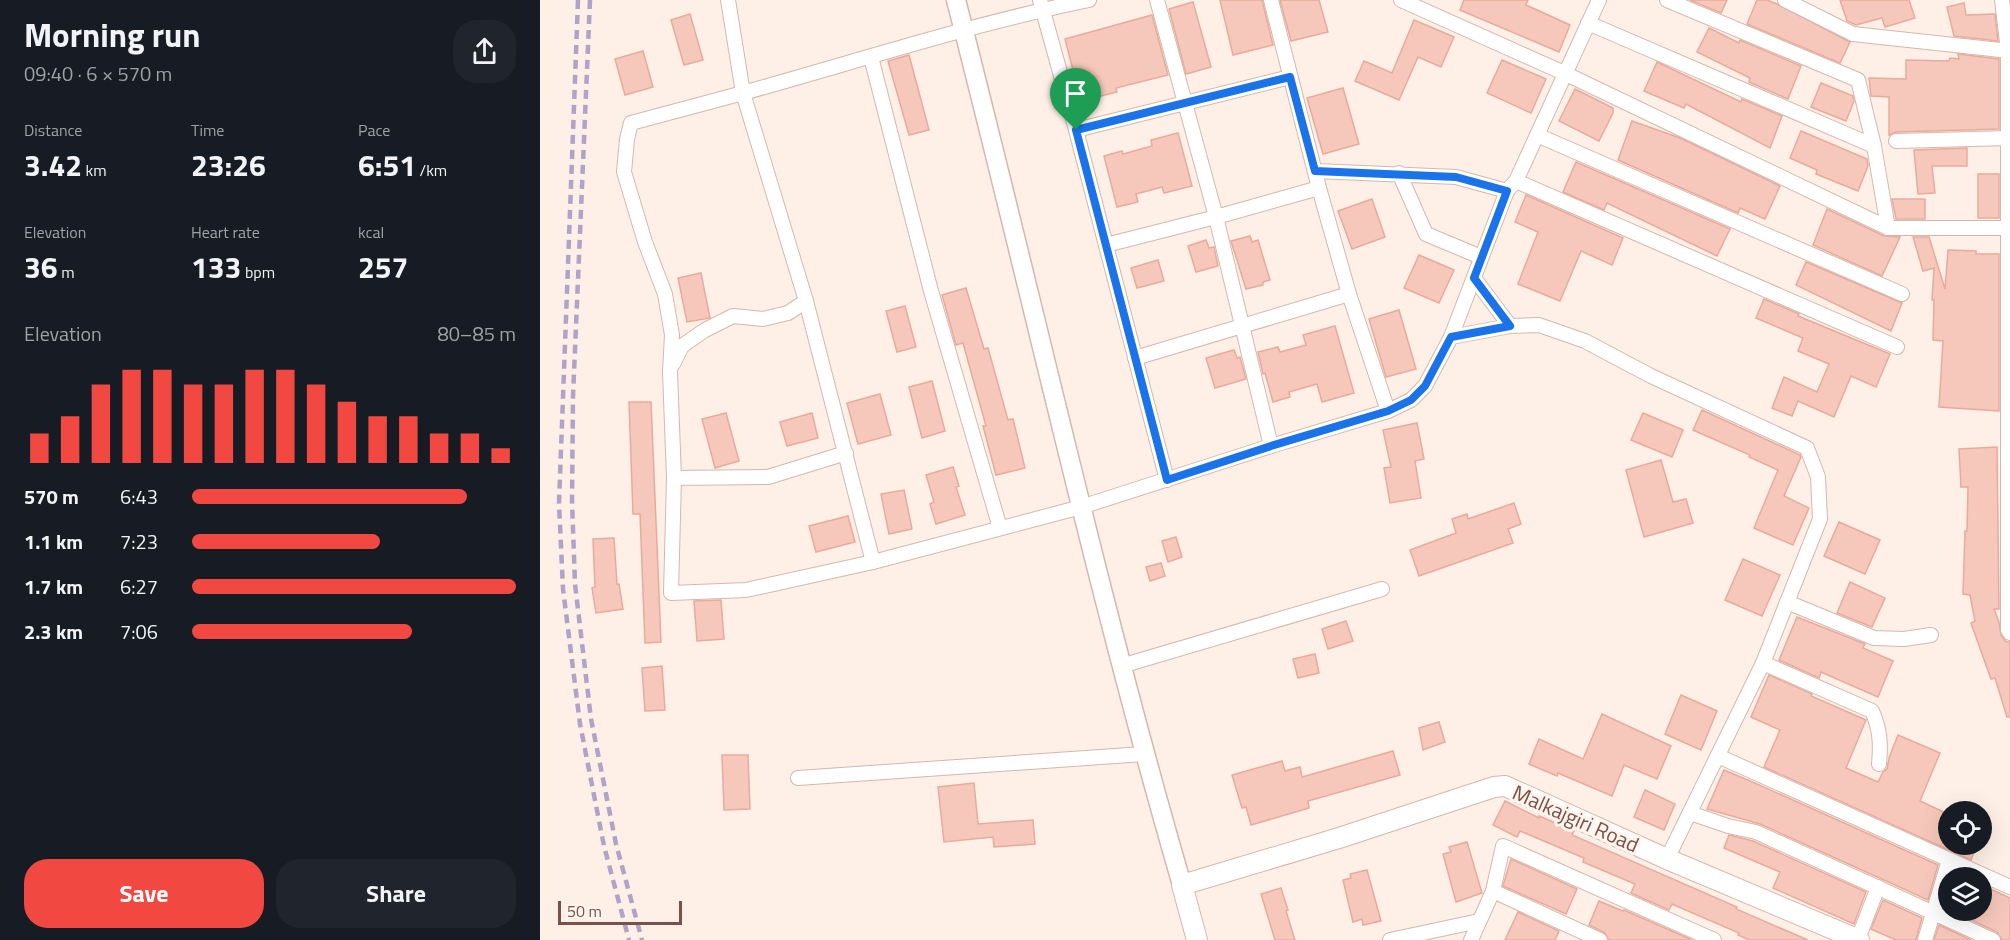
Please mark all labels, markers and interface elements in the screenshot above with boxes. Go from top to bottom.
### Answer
text: Morning run [24,10,201,60]
button: share [453,20,516,83]
text: 09:40 · 6 × 570 m [24,58,172,89]
pin [1050,68,1101,130]
icon: arrive [1059,77,1092,110]
text: Distance [24,118,82,142]
text: Time [191,118,224,142]
text: Pace [358,118,390,142]
text: 3.42 [24,142,82,188]
text: 23:26 [191,142,266,188]
text: 6:51 [358,142,416,188]
text: km [82,158,107,182]
text: /km [416,158,447,182]
text: Elevation [24,220,86,244]
text: Heart rate [191,220,260,244]
text: kcal [358,220,384,244]
text: 36 [24,244,58,290]
text: 133 [191,244,241,290]
text: 257 [358,244,408,290]
text: m [58,260,75,284]
text: bpm [241,260,275,284]
text: Elevation [24,318,102,349]
text: 80–85 m [437,318,516,349]
text: 570 m [24,481,79,512]
text: 6:43 [120,481,158,512]
text: 1.1 km [24,526,83,557]
text: 7:23 [120,526,158,557]
text: 1.7 km [24,571,83,602]
text: 6:27 [120,571,158,602]
text: 2.3 km [24,616,83,647]
text: 7:06 [120,616,158,647]
street label: Malkajgiri Road [1508,776,1644,860]
map controls [1938,801,1992,921]
button: locate [1938,801,1992,855]
button: Save [24,859,264,928]
button: Share [276,859,516,928]
button: layers [1938,867,1992,921]
scale bar [558,898,682,926]
text: 50 m [567,899,602,923]

